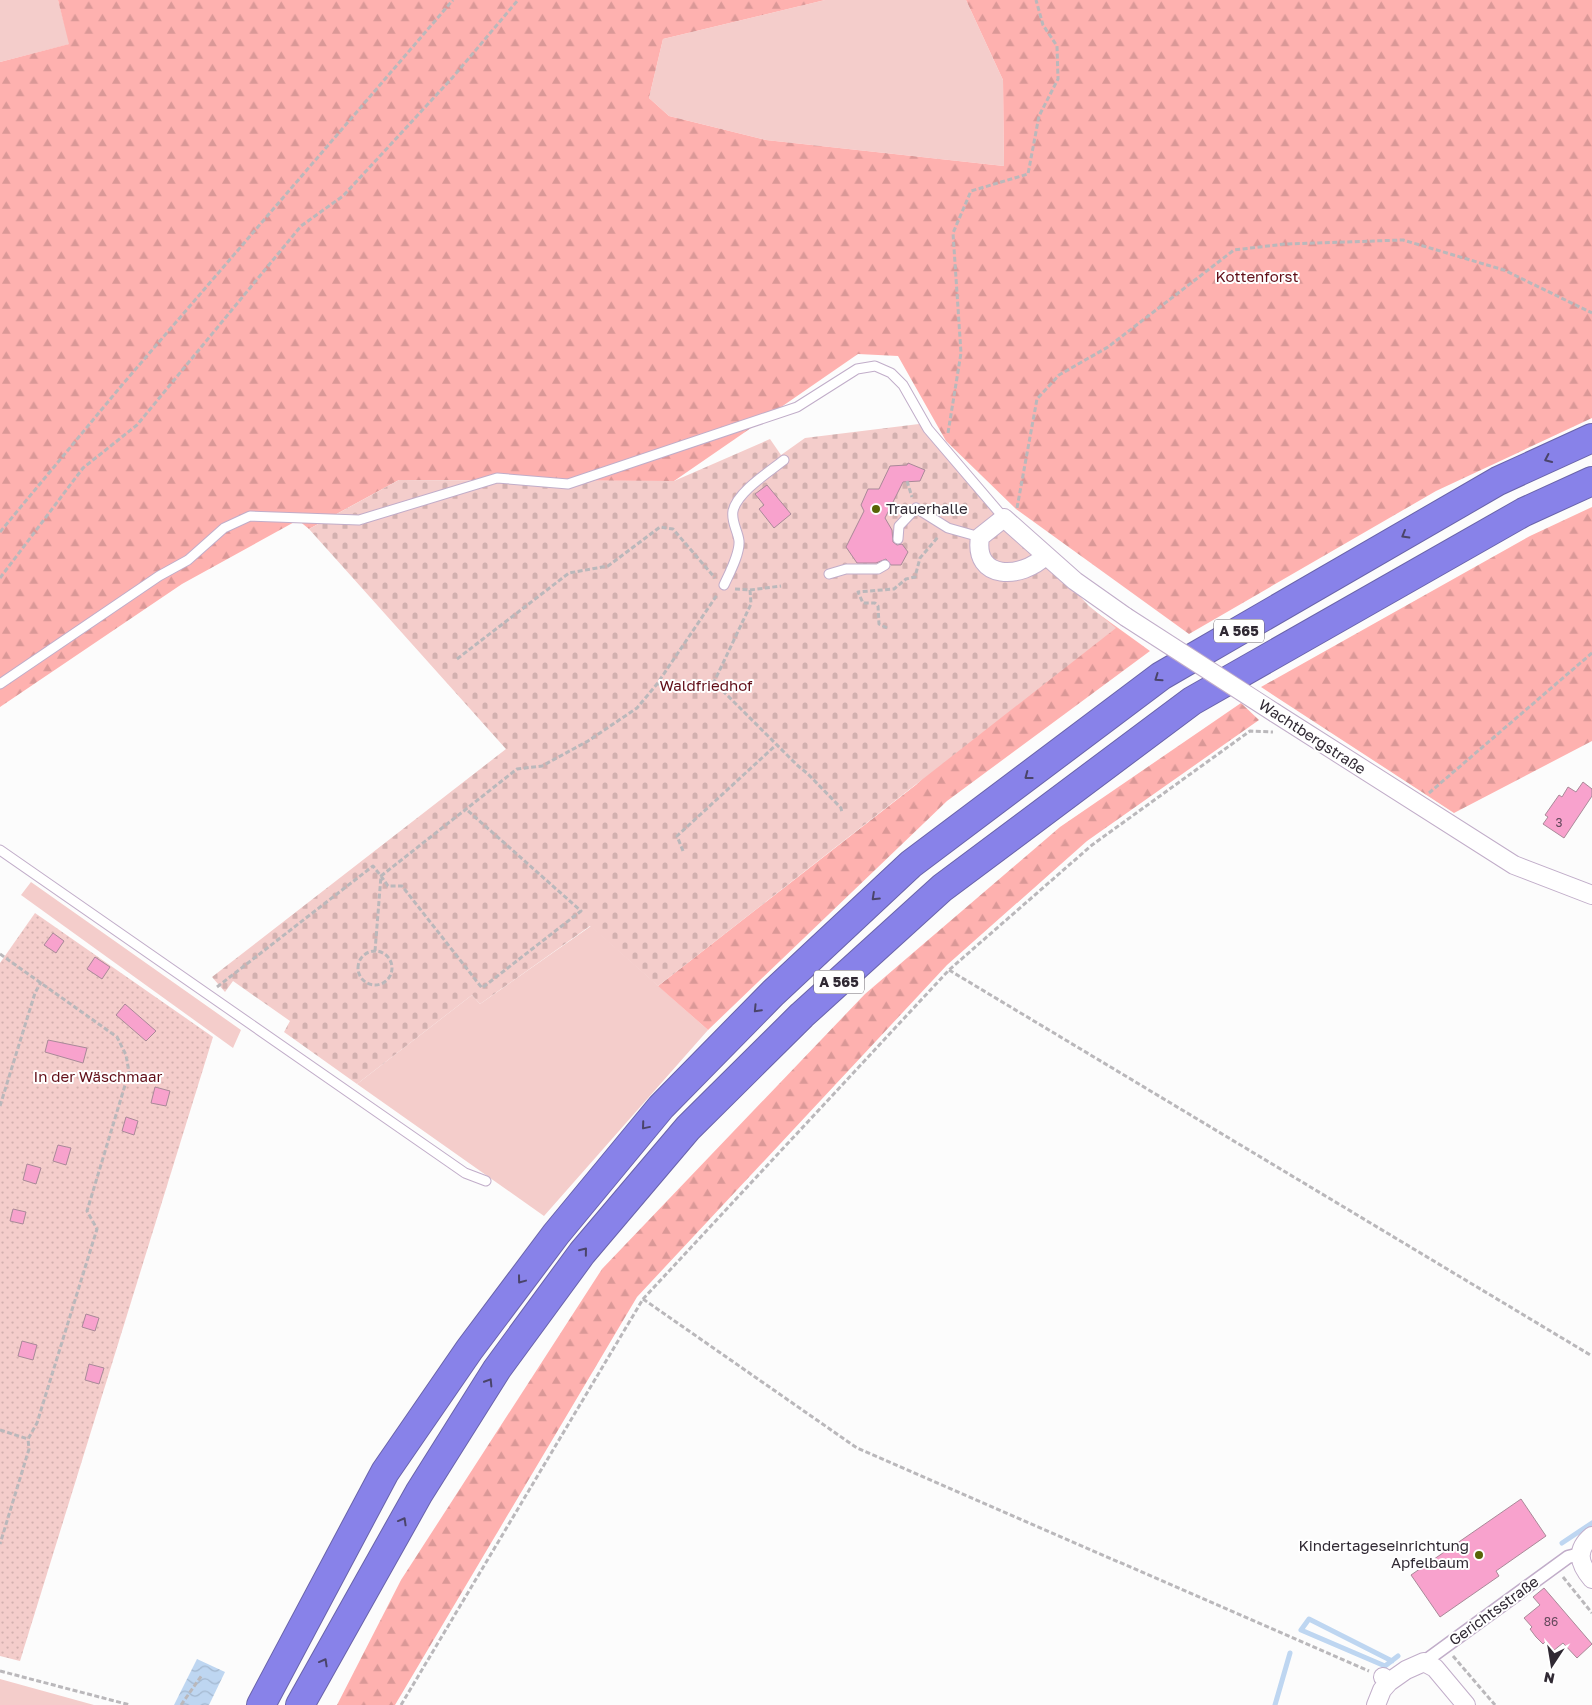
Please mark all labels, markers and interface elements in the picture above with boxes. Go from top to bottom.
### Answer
park label: Kottenforst [1216,267,1298,285]
one-way arrow [1544,452,1553,463]
place label: Trauerhalle [886,499,968,517]
marker: Trauerhalle [870,503,882,515]
one-way arrow [1401,529,1410,539]
road number: A 565 [1214,620,1264,642]
one-way arrow [1154,672,1164,681]
park label: Waldfriedhof [660,676,753,694]
street label: Wachtbergstraße [1256,695,1370,778]
one-way arrow [1024,770,1034,779]
house number: 3 [1555,815,1563,830]
one-way arrow [872,891,881,900]
road number: A 565 [814,970,864,994]
one-way arrow [754,1003,763,1012]
park label: In der Wäschmaar [34,1067,163,1085]
one-way arrow [642,1121,651,1130]
one-way arrow [579,1248,587,1257]
one-way arrow [518,1274,527,1284]
one-way arrow [482,1379,492,1388]
one-way arrow [397,1517,407,1526]
place label: Kindertageseinrichtung Apfelbaum [1298,1536,1469,1571]
marker: Kindertageseinrichtung Apfelbaum [1473,1549,1485,1561]
street label: Gerichtsstraße [1445,1572,1542,1649]
house number: 86 [1544,1614,1558,1629]
north arrow [1527,1640,1577,1690]
one-way arrow [317,1659,327,1668]
text: N [1542,1669,1556,1688]

